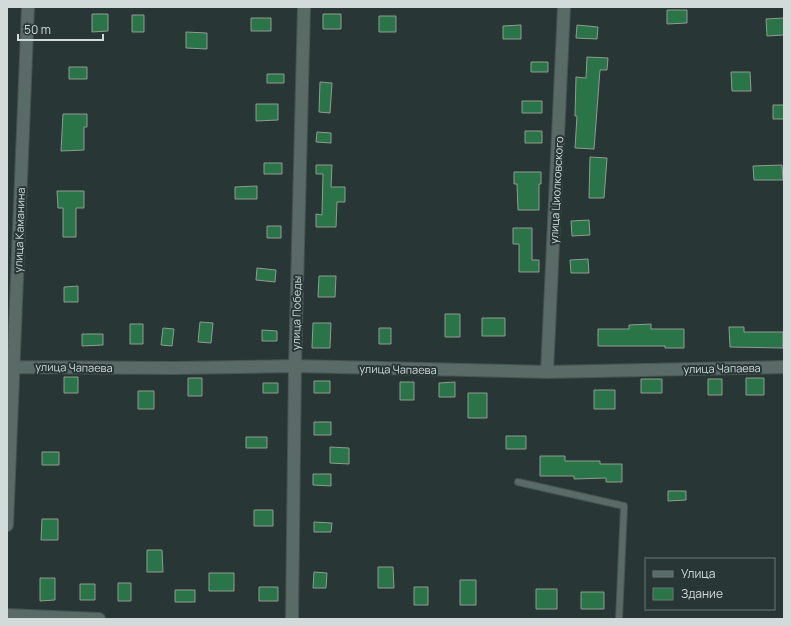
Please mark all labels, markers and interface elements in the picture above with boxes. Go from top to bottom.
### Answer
scale bar [18,16,103,42]
text: 50 m [24,21,51,38]
street label: улица Циолковского [546,135,566,244]
street label: улица Каманина [10,187,28,273]
street label: улица Победы [288,276,304,350]
street label: улица Чапаева [35,359,113,375]
street label: улица Чапаева [683,360,761,376]
street label: улица Чапаева [359,361,437,377]
legend [645,558,775,610]
text: Улица [681,565,715,582]
text: Здание [681,585,723,602]

